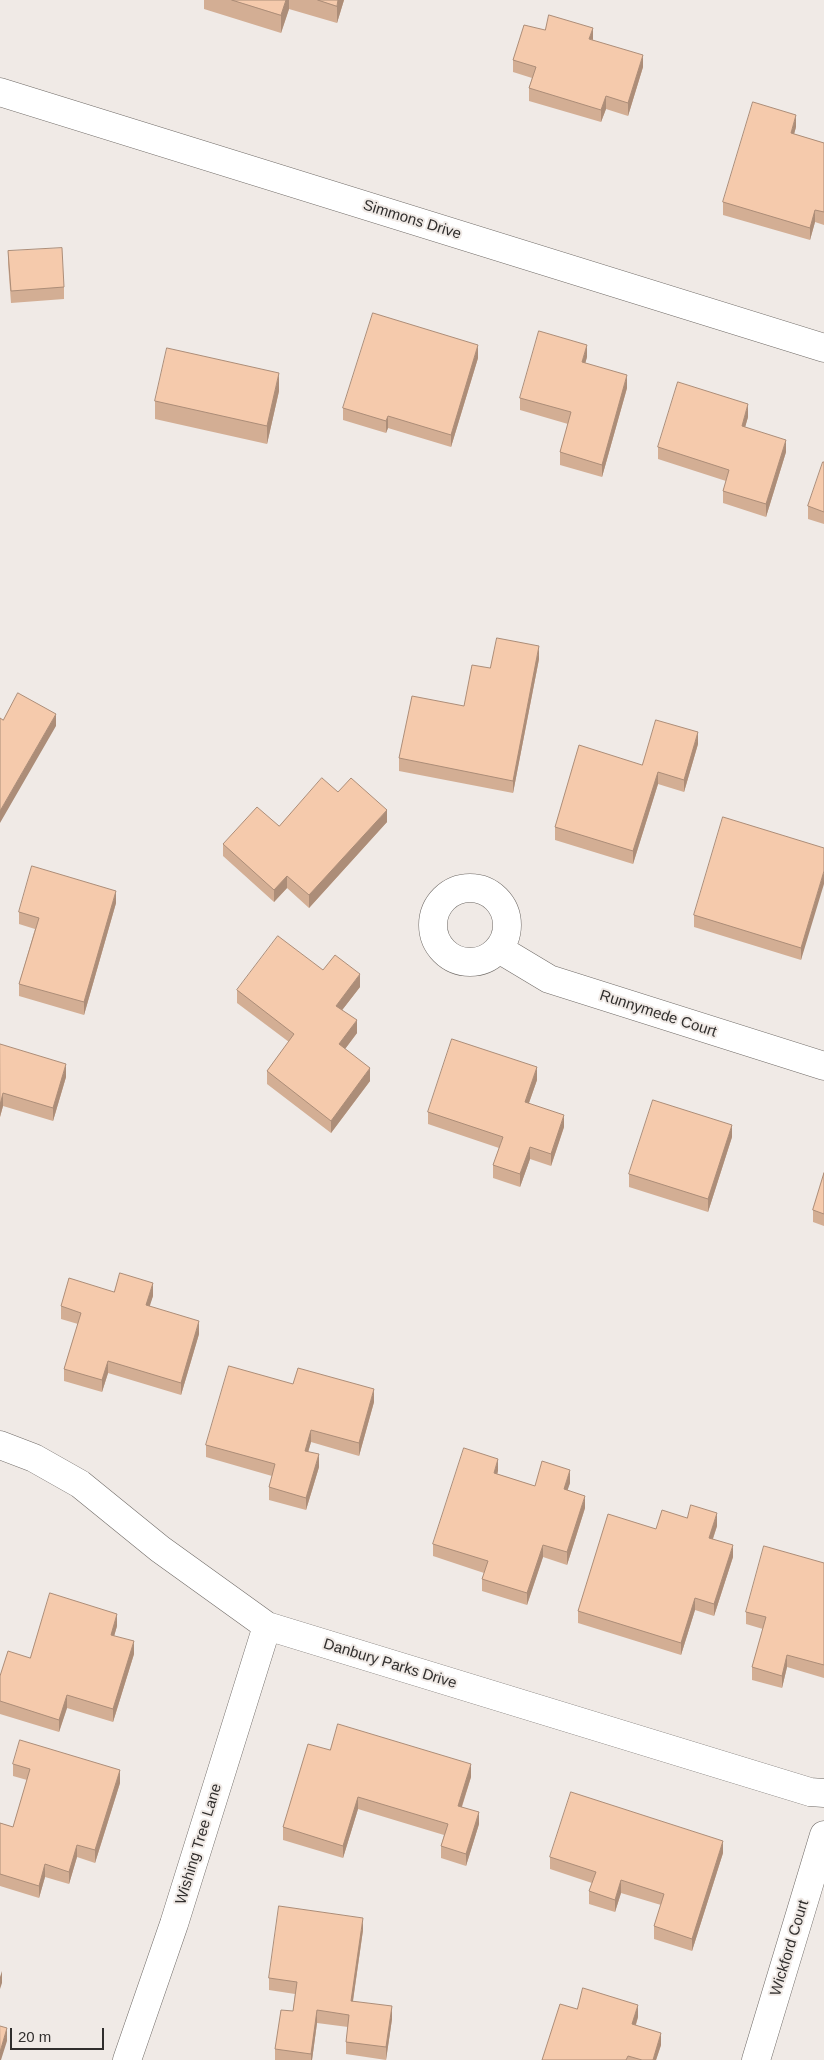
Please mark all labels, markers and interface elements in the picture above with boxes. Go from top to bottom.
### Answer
street label: Simmons Drive [361,197,463,243]
street label: Runnymede Court [597,987,719,1041]
street label: Danbury Parks Drive [321,1635,459,1693]
street label: Wishing Tree Lane [172,1781,226,1907]
street label: Wickford Court [767,1898,813,1998]
scale bar [12,2018,106,2050]
text: 20 m [18,2028,51,2045]

